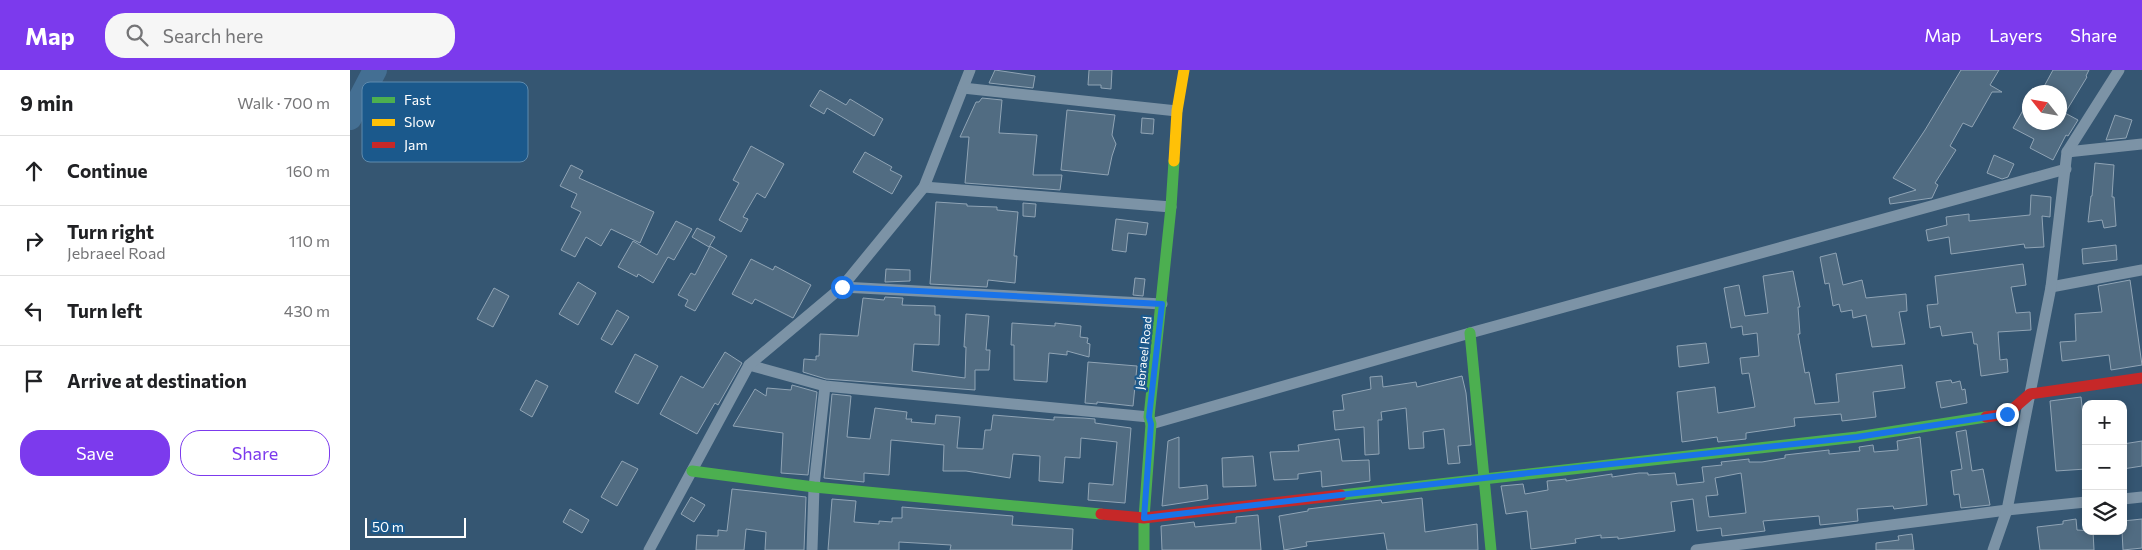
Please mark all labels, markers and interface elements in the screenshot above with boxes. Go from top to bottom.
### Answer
search box [105,13,455,58]
text: Map [25,21,75,50]
icon: search [123,21,151,49]
text: Search here [163,24,263,47]
text: Map [1924,24,1961,46]
text: Layers [1989,24,2042,46]
text: Share [2070,24,2117,46]
legend [362,82,528,162]
north arrow [2022,85,2067,130]
text: 9 min [20,90,73,115]
text: Fast [404,91,431,108]
text: Walk · 700 m [237,93,330,112]
text: Slow [404,113,435,130]
text: Jam [404,136,428,153]
icon: ahead [20,157,48,185]
text: Continue [67,159,147,182]
text: 160 m [286,161,330,180]
text: Turn right [67,220,154,243]
icon: right [20,227,48,255]
text: 110 m [289,231,330,250]
text: Jebraeel Road [67,243,166,262]
route start [831,276,854,299]
icon: left [20,297,48,325]
text: Turn left [67,299,142,322]
text: 430 m [284,301,330,320]
street label: Jebraeel Road [1132,315,1155,391]
icon: arrive [20,367,48,395]
text: Arrive at destination [67,369,247,392]
map controls [2082,400,2127,535]
button: + [2082,400,2127,445]
route end [1996,403,2019,426]
button: Save [20,430,170,476]
button: Share [180,430,330,476]
button: − [2082,445,2127,490]
button: layers [2082,490,2127,535]
scale bar [365,515,466,538]
text: 50 m [372,518,404,535]

